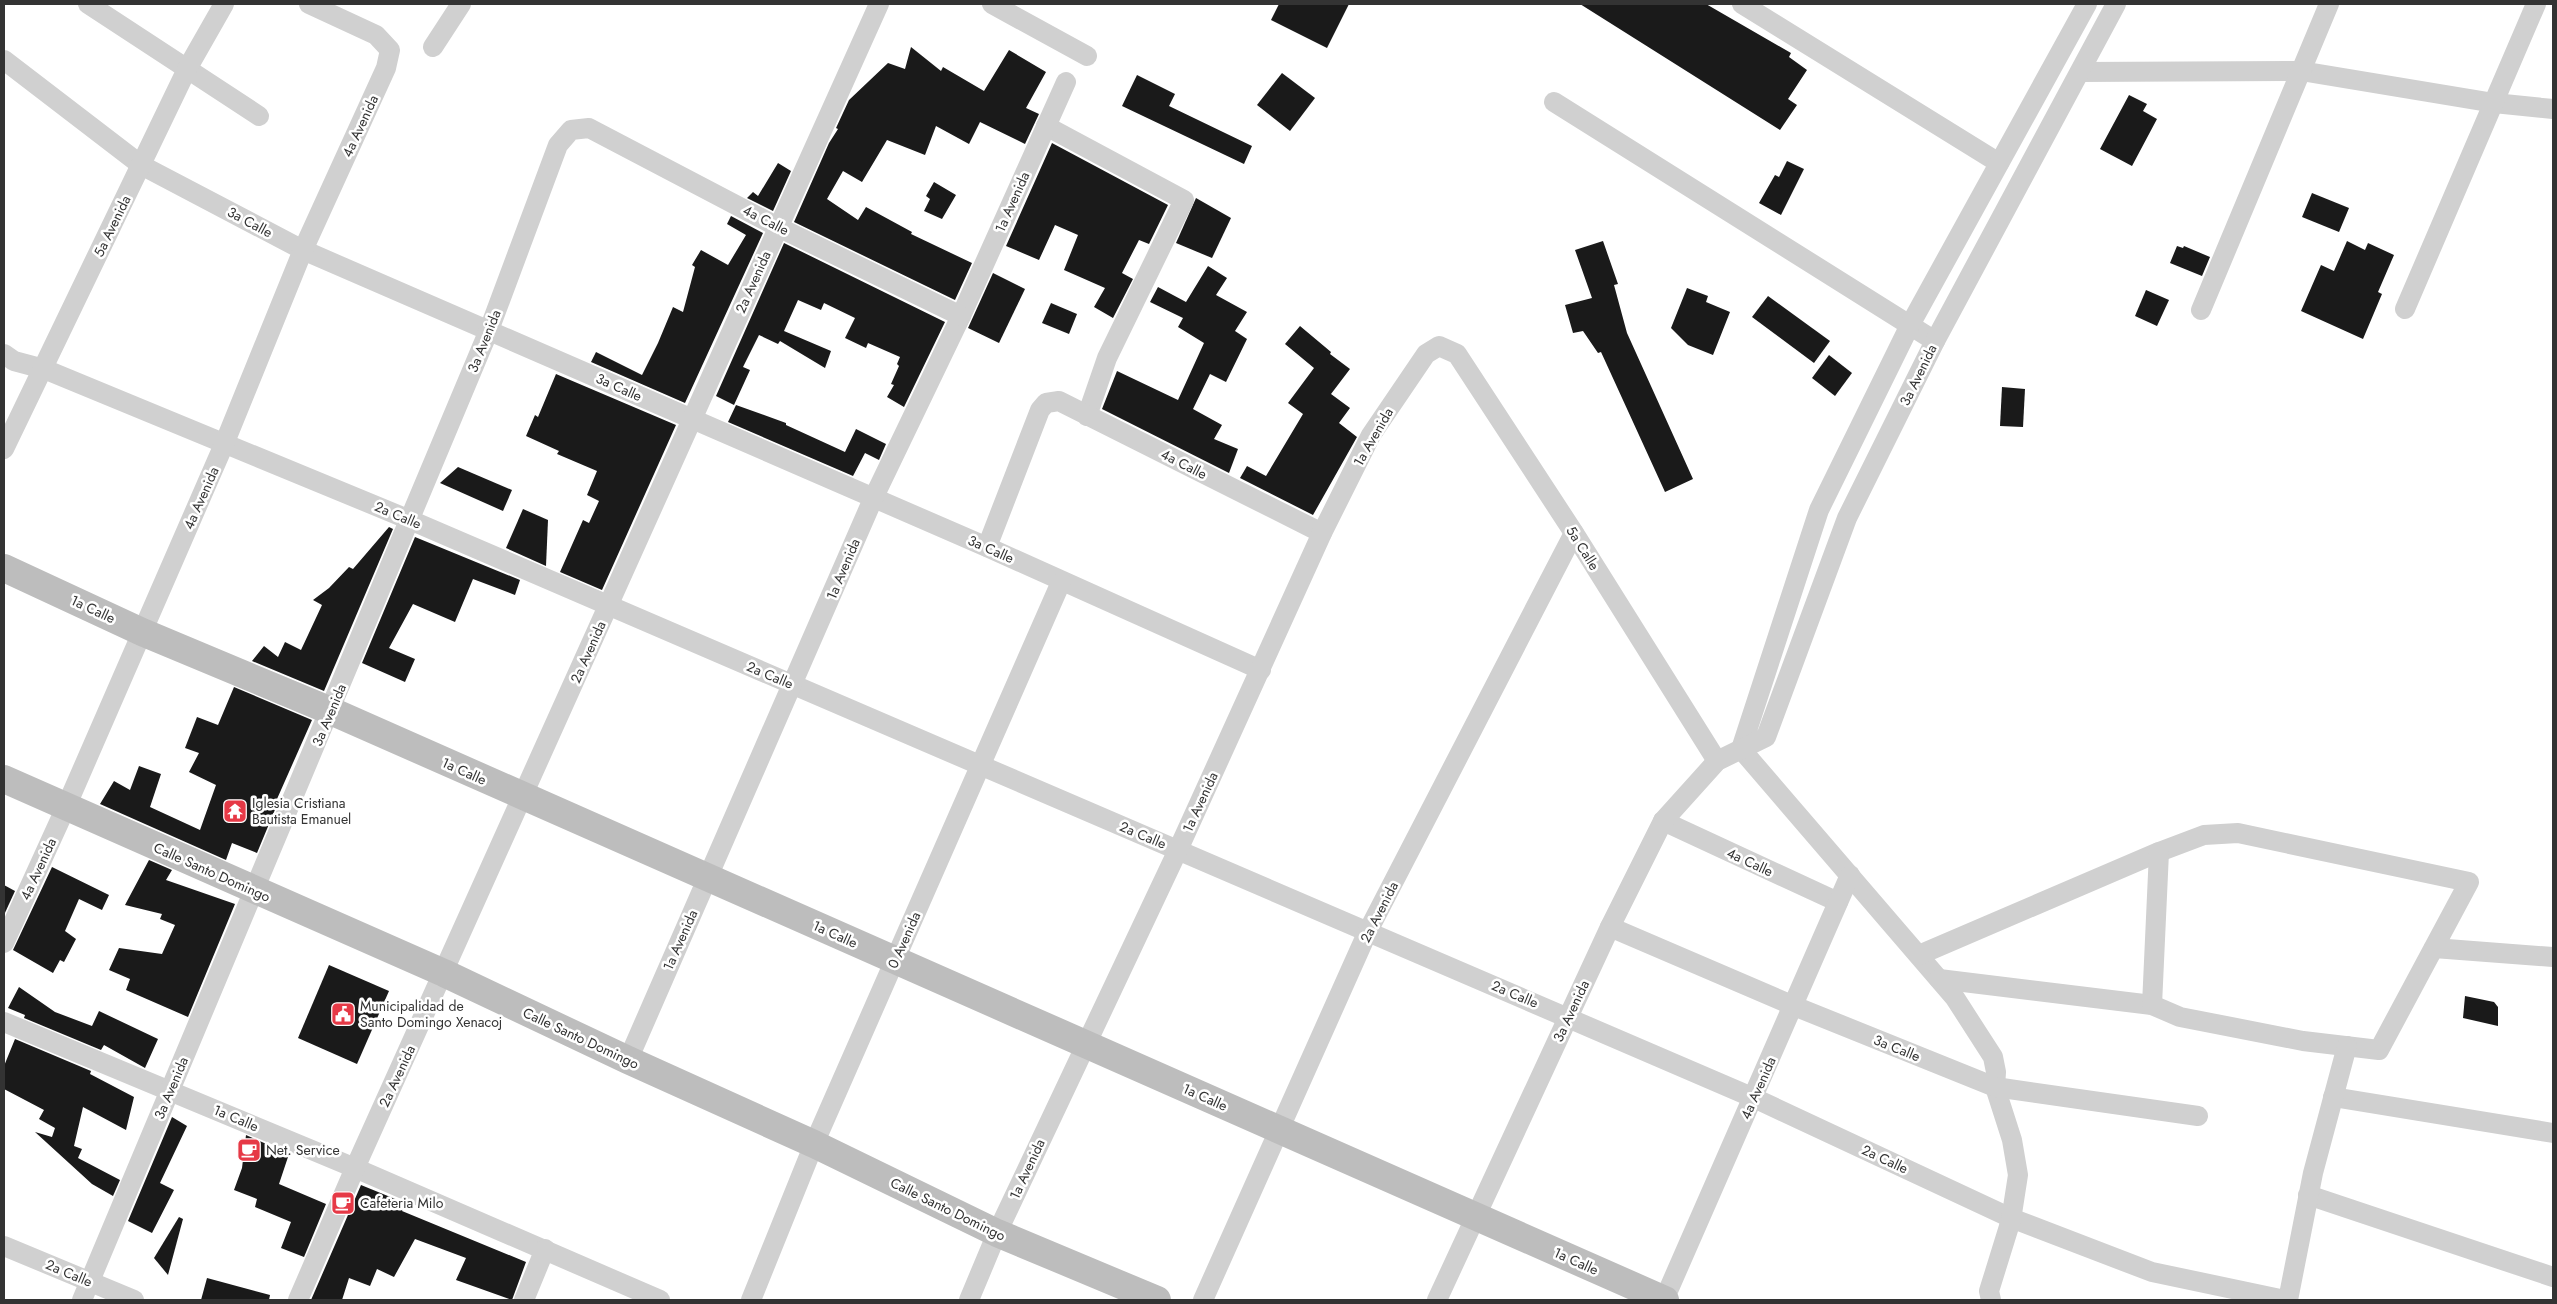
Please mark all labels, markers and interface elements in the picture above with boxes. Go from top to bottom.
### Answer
street label: 4a Avenida [337,92,383,160]
street label: 1a Avenida [990,168,1034,236]
street label: 5a Avenida [88,192,136,260]
street label: 4a Calle [740,200,792,240]
street label: 3a Calle [224,202,276,242]
street label: 2a Avenida [730,248,776,316]
street label: 3a Avenida [462,307,506,375]
street label: 3a Avenida [1895,341,1941,409]
street label: 3a Calle [593,368,645,406]
street label: 1a Avenida [1348,404,1398,470]
street label: 4a Calle [1158,444,1210,484]
street label: 4a Avenida [178,464,224,532]
street label: 2a Calle [372,496,424,534]
street label: 5a Calle [1562,522,1604,574]
street label: 3a Calle [965,530,1017,568]
street label: 1a Avenida [821,535,865,603]
street label: 1a Calle [67,590,119,628]
street label: 2a Avenida [565,618,611,686]
street label: 2a Calle [744,656,796,694]
street label: 3a Avenida [307,681,351,749]
street label: 1a Calle [438,752,490,790]
street label: 1a Avenida [1177,768,1223,836]
place label: Iglesia Cristiana Bautista Emanuel [252,793,351,829]
temple icon: Iglesia Cristiana Bautista Emanuel [222,798,248,824]
street label: 2a Calle [1117,816,1169,854]
street label: 4a Avenida [15,835,61,903]
street label: Calle Santo Domingo [150,837,274,907]
street label: 4a Calle [1724,843,1776,881]
street label: 2a Avenida [1355,878,1403,946]
street label: 1a Avenida [658,906,702,974]
street label: 0 Avenida [883,909,925,971]
street label: 1a Calle [809,915,861,953]
street label: 2a Calle [1489,975,1541,1013]
street label: 3a Avenida [1548,977,1594,1045]
place label: Municipalidad de Santo Domingo Xenacoj [360,996,502,1032]
public building icon: Municipalidad de Santo Domingo Xenacoj [330,1001,356,1027]
street label: Calle Santo Domingo [520,1002,643,1074]
street label: 3a Calle [1871,1030,1923,1066]
street label: 2a Avenida [374,1042,420,1110]
street label: 3a Avenida [149,1054,193,1122]
street label: 4a Avenida [1735,1054,1781,1122]
street label: 1a Calle [1179,1078,1231,1116]
street label: 1a Calle [210,1100,262,1136]
street label: 1a Avenida [1004,1135,1050,1203]
cafe icon: Net. Service [236,1137,262,1163]
place label: Net. Service [266,1140,340,1160]
street label: 2a Calle [1859,1140,1911,1178]
street label: Calle Santo Domingo [887,1172,1009,1246]
cafe icon: Cafeteria Milo [330,1190,356,1216]
place label: Cafeteria Milo [360,1193,444,1213]
street label: 1a Calle [1550,1242,1602,1280]
street label: 2a Calle [43,1254,95,1292]

